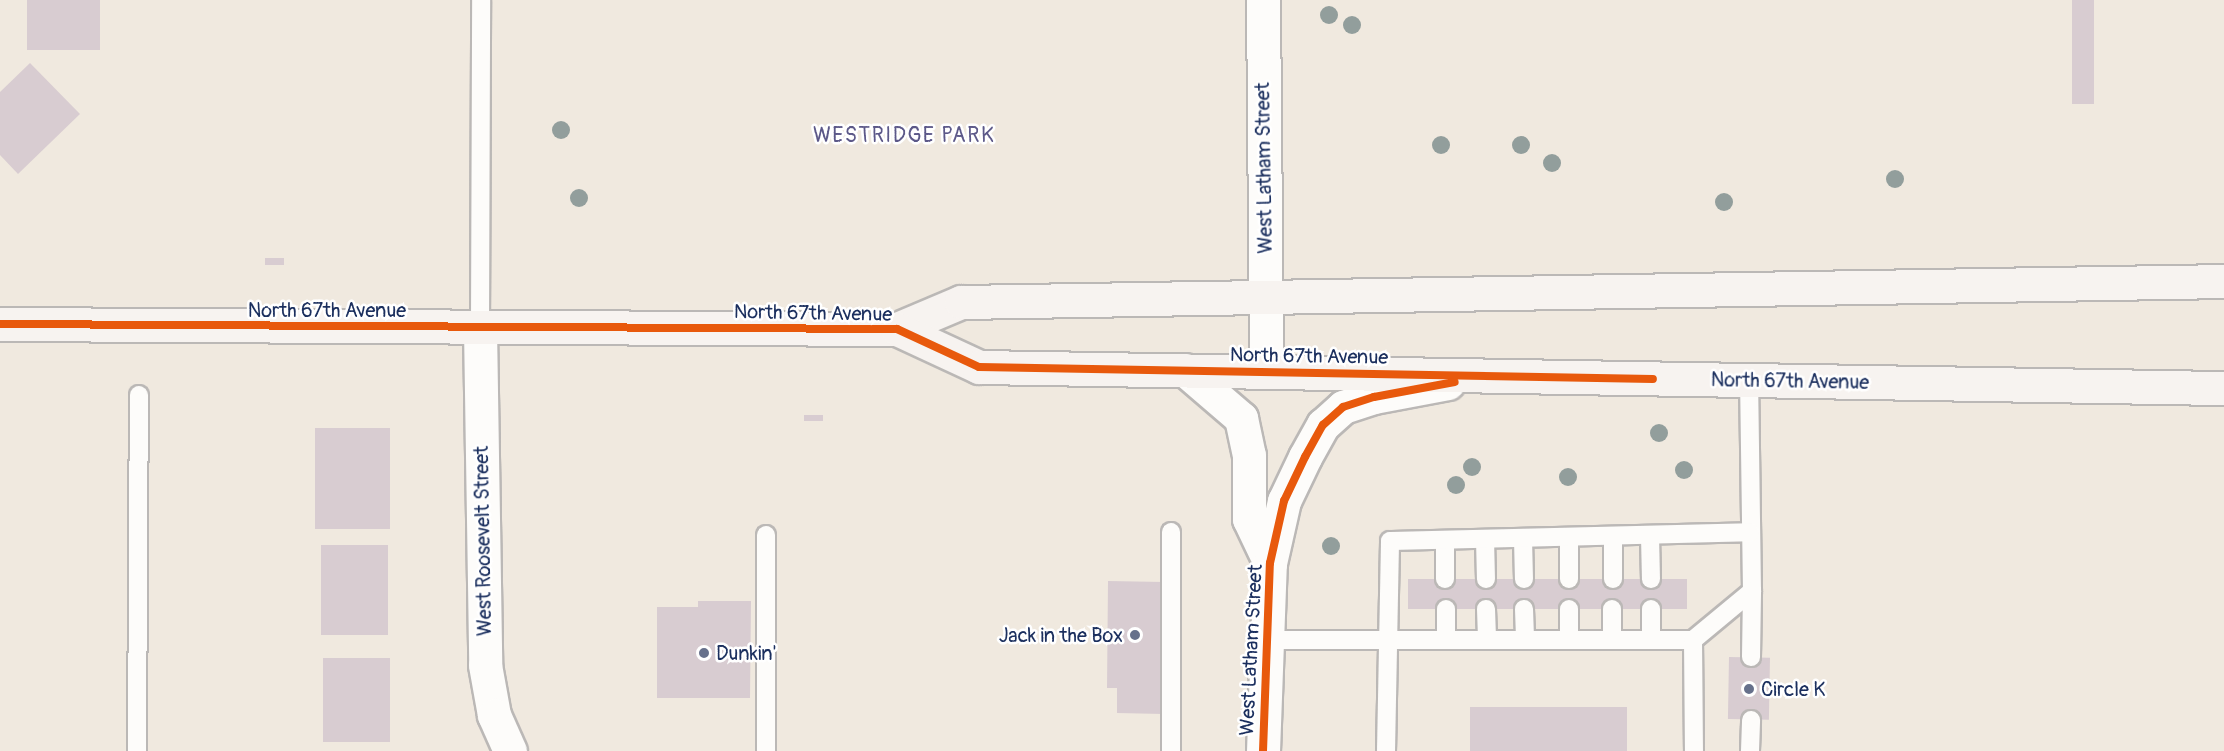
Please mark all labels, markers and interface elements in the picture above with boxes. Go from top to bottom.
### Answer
street label: West Latham Street [1251,82,1277,254]
district label: WESTRIDGE PARK [813,123,995,149]
street label: North 67th Avenue [248,298,406,322]
street label: North 67th Avenue [734,300,892,326]
street label: North 67th Avenue [1230,343,1388,369]
street label: North 67th Avenue [1711,368,1869,394]
street label: West Roosevelt Street [469,446,497,636]
street label: West Latham Street [1235,564,1267,736]
place label: Jack in the Box [999,623,1123,647]
marker: Jack in the Box [1128,628,1142,642]
place label: Dunkin' [716,641,777,665]
marker: Dunkin' [697,646,711,660]
place label: Circle K [1761,677,1825,701]
marker: Circle K [1742,682,1756,696]

